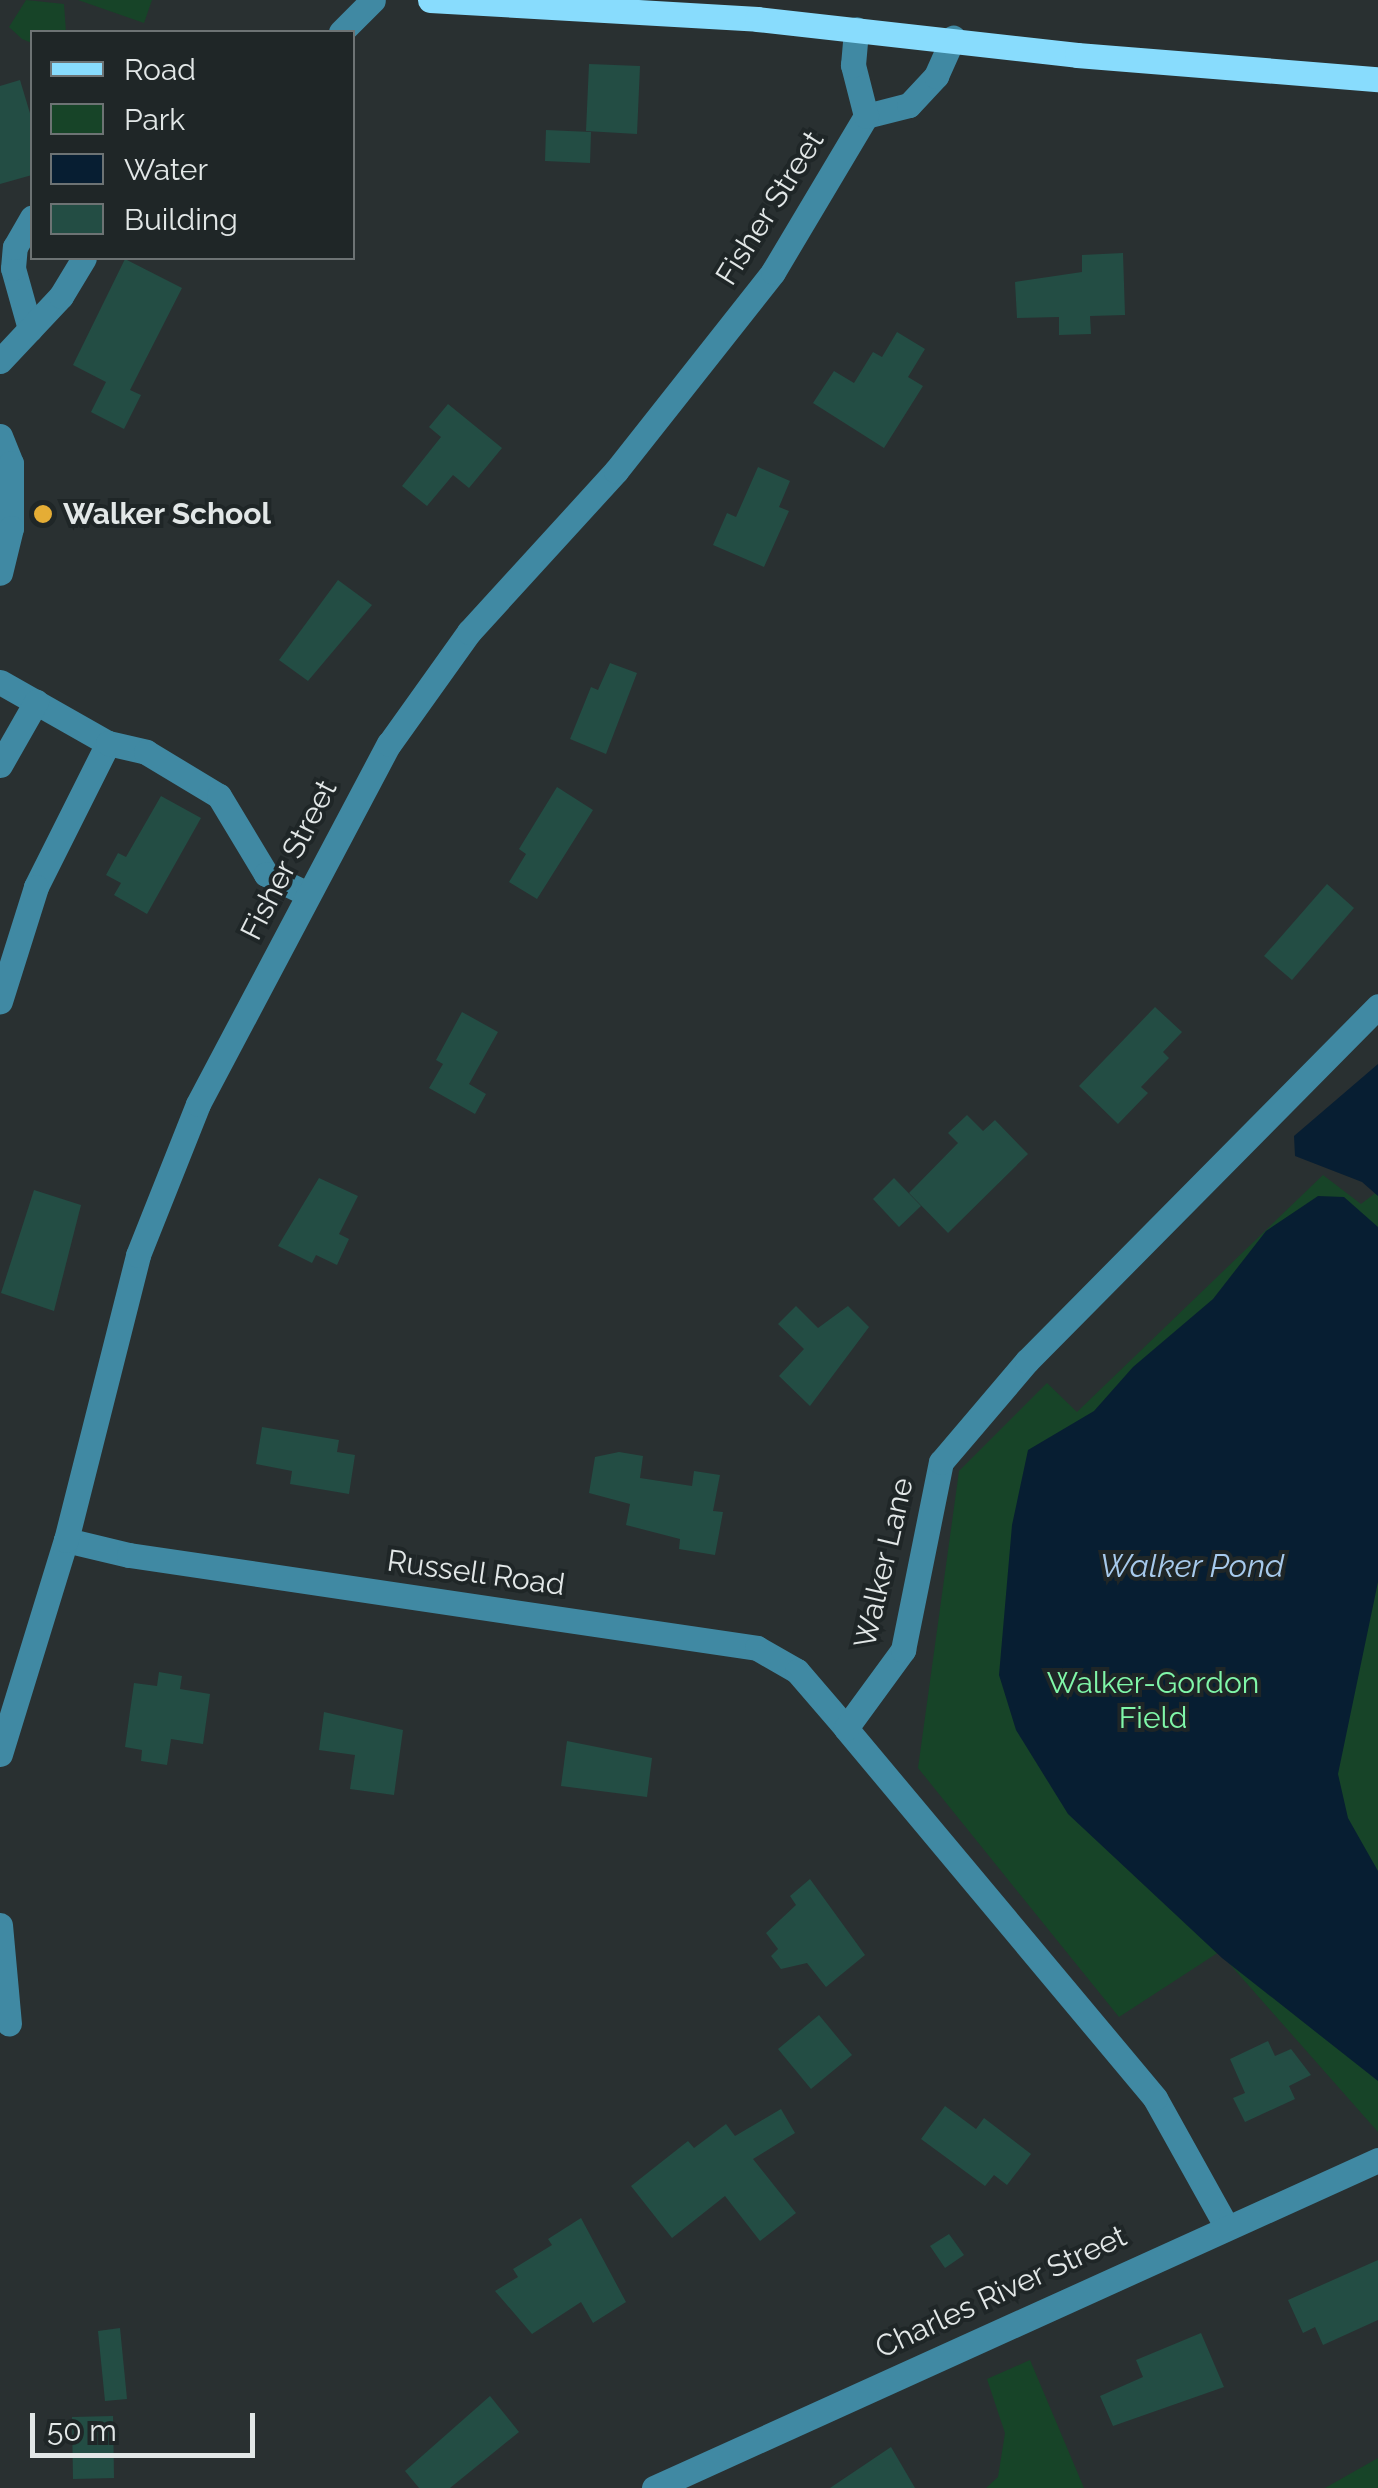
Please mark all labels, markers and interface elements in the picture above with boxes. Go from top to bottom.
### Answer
legend [30,30,355,260]
text: Road [124,52,196,87]
text: Park [124,102,185,137]
street label: Fisher Street [708,124,832,292]
text: Water [124,152,208,187]
text: Building [124,202,238,237]
place label: Walker School [63,496,272,532]
marker: Walker School [32,503,54,525]
street label: Fisher Street [233,774,345,946]
street label: Walker Lane [847,1474,921,1652]
street label: Russell Road [385,1543,567,1603]
water label: Walker Pond [1099,1547,1285,1585]
park label: Walker-Gordon Field [1047,1665,1259,1736]
street label: Charles River Street [870,2218,1132,2366]
scale bar [35,2393,260,2455]
text: 50 m [47,2413,117,2448]

